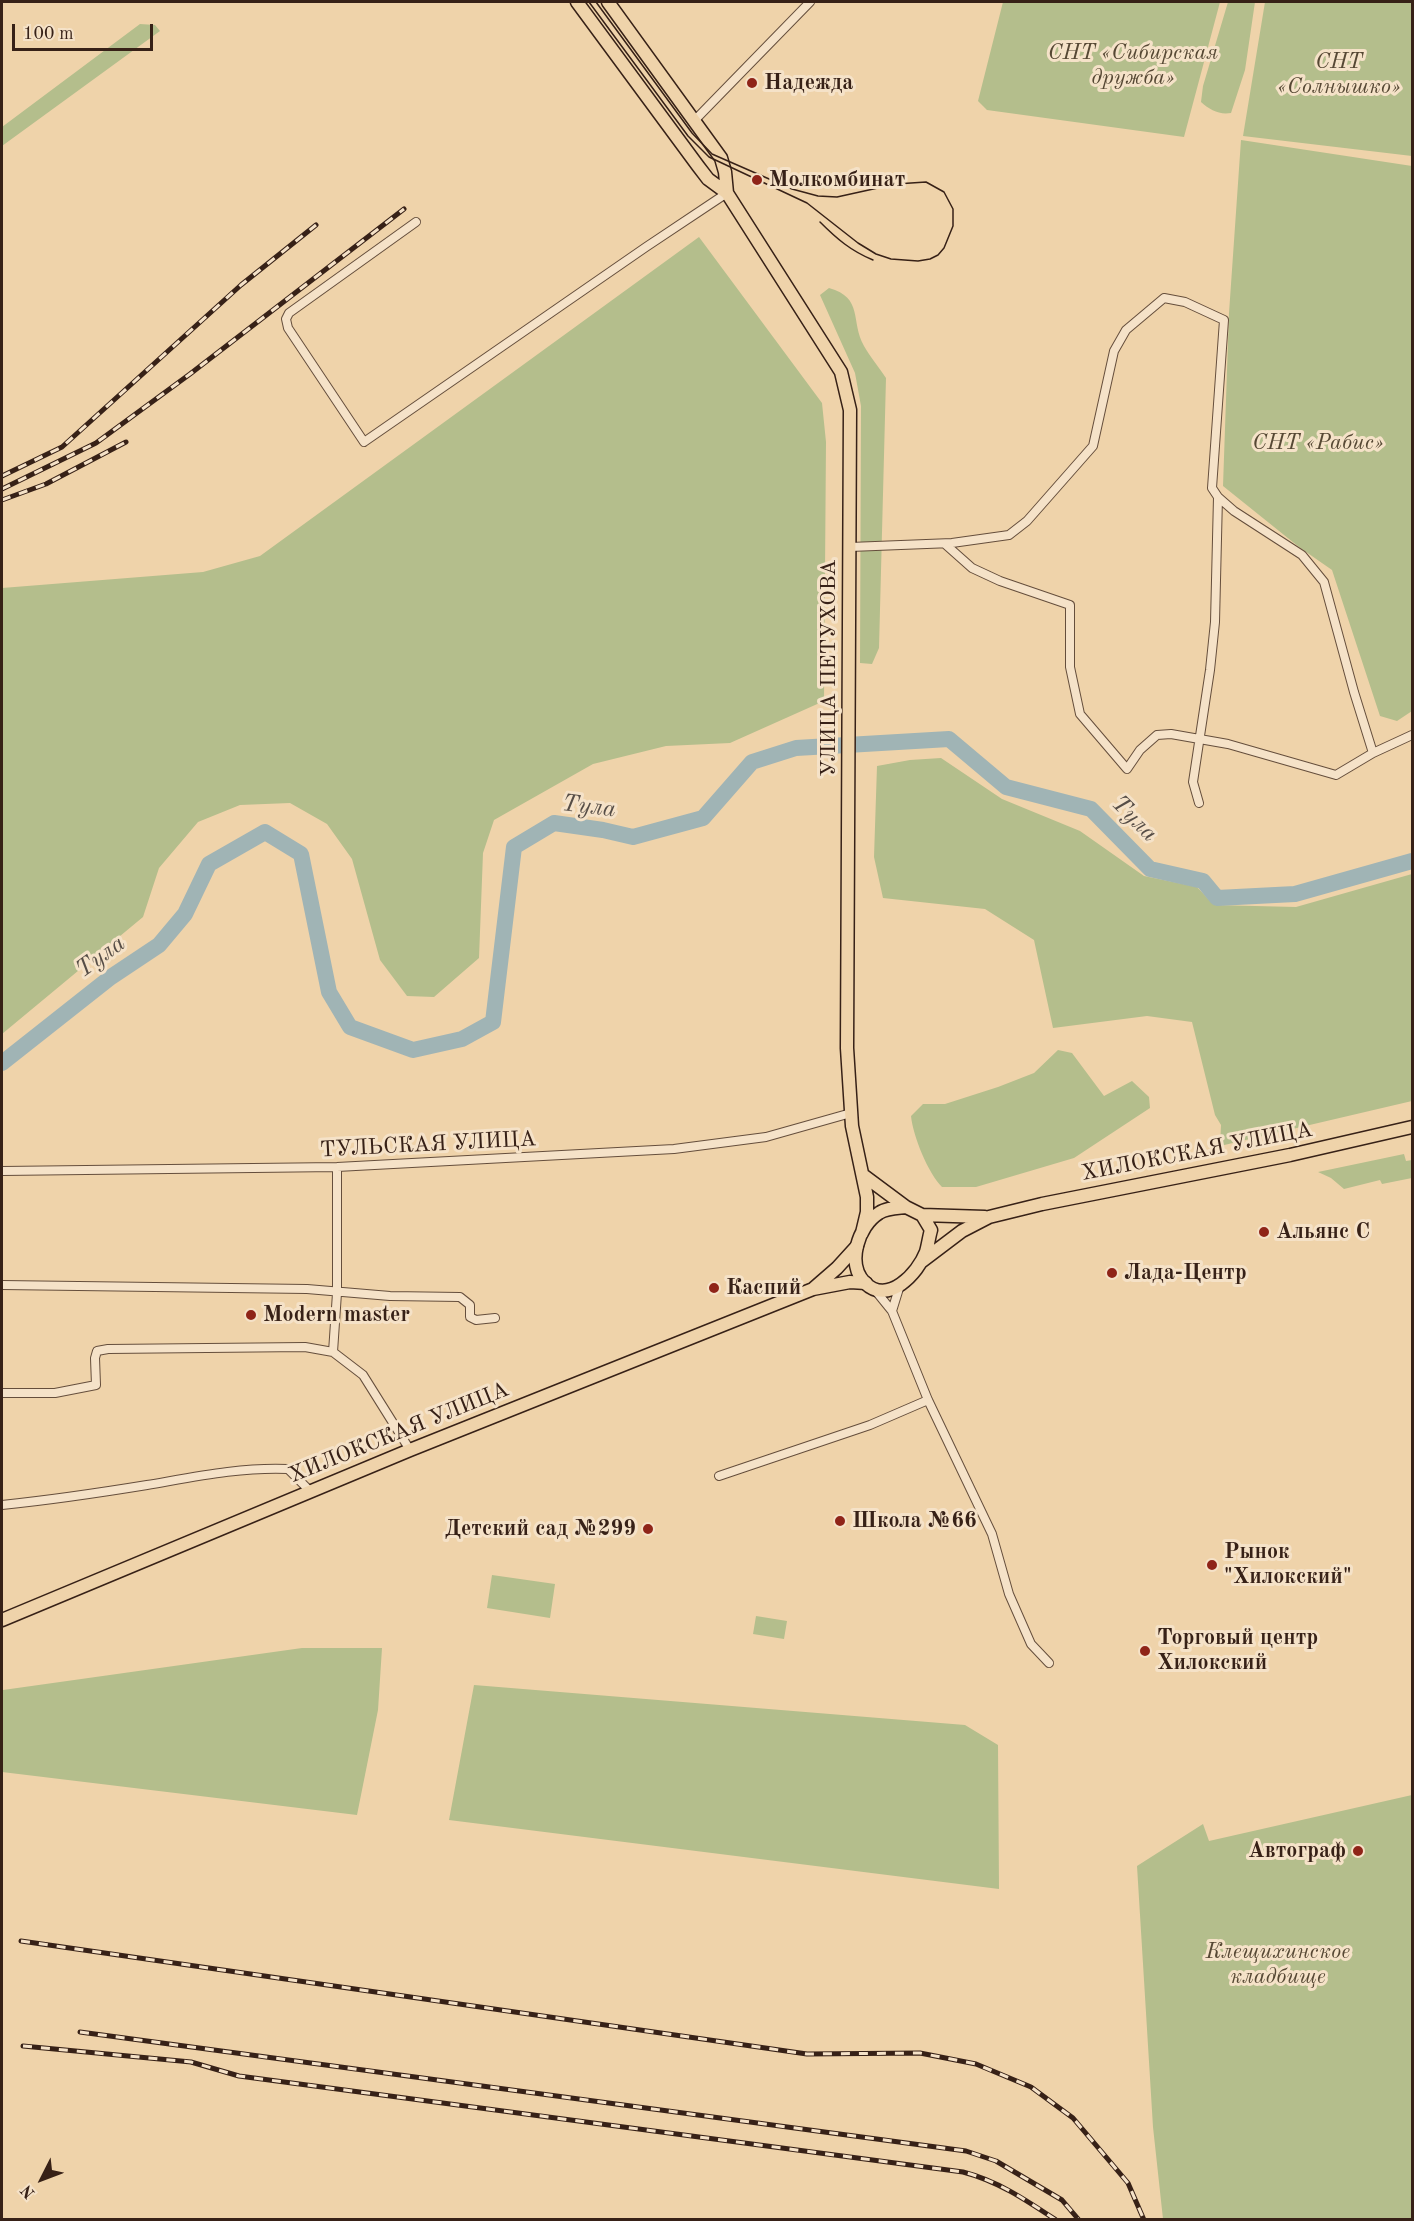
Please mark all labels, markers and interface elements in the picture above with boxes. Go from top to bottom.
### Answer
scale bar [15,12,156,50]
text: 100 m [23,25,74,43]
park label: СНТ «Сибирская дружба» [1048,40,1218,92]
park label: СНТ «Солнышко» [1277,49,1401,100]
place label: Надежда [764,70,853,96]
marker: Надежда [745,76,759,90]
place label: Молкомбинат [769,167,905,193]
marker: Молкомбинат [750,173,764,187]
park label: СНТ «Рабис» [1252,430,1384,456]
street label: УЛИЦА ПЕТУХОВА [816,559,842,777]
water label: Тула [560,789,618,825]
water label: Тула [1105,790,1163,848]
water label: Тула [71,929,131,985]
street label: ХИЛОКСКАЯ УЛИЦА [1079,1117,1315,1187]
street label: ТУЛЬСКАЯ УЛИЦА [319,1126,537,1164]
place label: Альянс С [1276,1219,1370,1245]
marker: Альянс С [1257,1225,1271,1239]
place label: Лада-Центр [1124,1260,1247,1286]
marker: Лада-Центр [1105,1266,1119,1280]
place label: Каспий [726,1275,801,1301]
marker: Каспий [707,1281,721,1295]
place label: Modern master [263,1302,410,1328]
marker: Modern master [244,1308,258,1322]
street label: ХИЛОКСКАЯ УЛИЦА [285,1377,513,1489]
place label: Школа №66 [852,1508,977,1534]
marker: Школа №66 [833,1514,847,1528]
place label: Детский сад №299 [445,1516,636,1542]
marker: Детский сад №299 [641,1522,655,1536]
place label: Рынок "Хилокский" [1224,1539,1352,1591]
marker: Рынок "Хилокский" [1205,1558,1219,1572]
place label: Торговый центр Хилокский [1157,1625,1318,1676]
marker: Торговый центр Хилокский [1138,1644,1152,1658]
place label: Автограф [1248,1838,1346,1864]
marker: Автограф [1351,1844,1365,1858]
park label: Клещихинское кладбище [1206,1939,1350,1990]
north arrow [12,2149,72,2209]
text: N [19,2181,39,2201]

